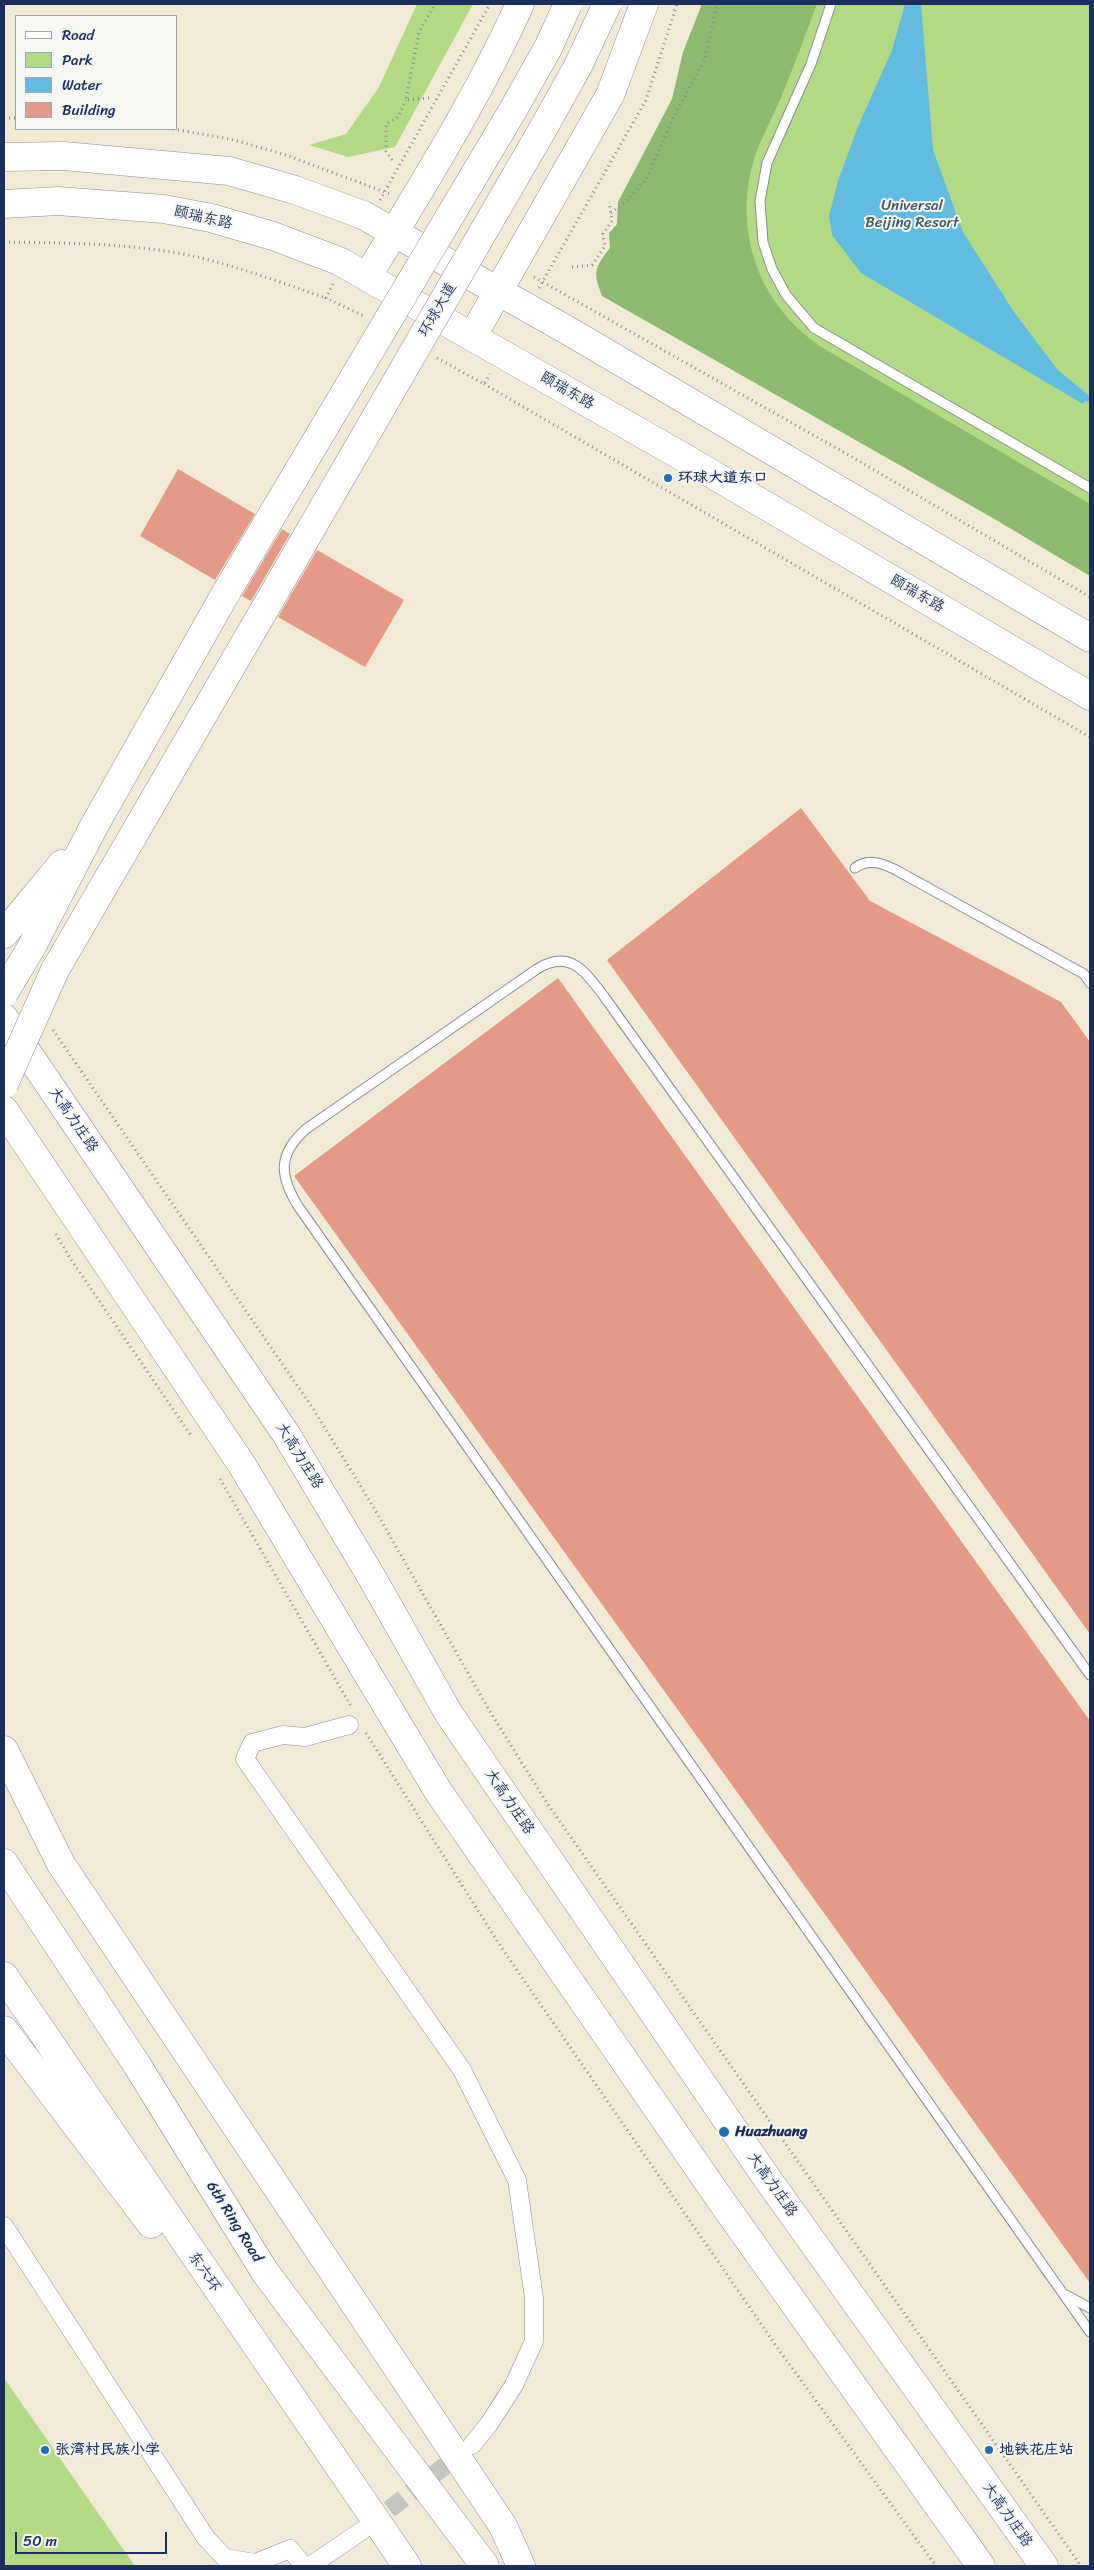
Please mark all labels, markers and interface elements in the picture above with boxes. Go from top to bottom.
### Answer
legend [15,15,178,130]
text: Road [62,22,94,48]
text: Park [62,47,93,73]
text: Water [62,72,102,98]
text: Building [62,97,116,123]
park label: Universal Beijing Resort [865,197,959,232]
street label: 颐瑞东路 [172,202,234,234]
street label: 环球大道 [415,280,461,340]
street label: 颐瑞东路 [537,368,597,414]
place label: 环球大道东口 [678,469,768,487]
marker: 环球大道东口 [662,472,674,484]
street label: 颐瑞东路 [887,571,947,617]
street label: 大高力庄路 [45,1084,101,1156]
street label: 大高力庄路 [271,1419,327,1493]
street label: 大高力庄路 [481,1766,537,1838]
place label: Huazhuang [735,2123,807,2141]
marker: Huazhuang [717,2125,731,2139]
street label: 大高力庄路 [743,2149,801,2221]
street label: 6th Ring Road [202,2178,266,2266]
street label: 东六环 [184,2248,224,2296]
place label: 张湾村民族小学 [55,2441,160,2459]
place label: 地铁花庄站 [999,2441,1074,2459]
marker: 张湾村民族小学 [39,2444,51,2456]
marker: 地铁花庄站 [983,2444,995,2456]
street label: 大高力庄路 [978,2479,1036,2551]
scale bar [18,2522,170,2554]
text: 50 m [23,2528,57,2554]

